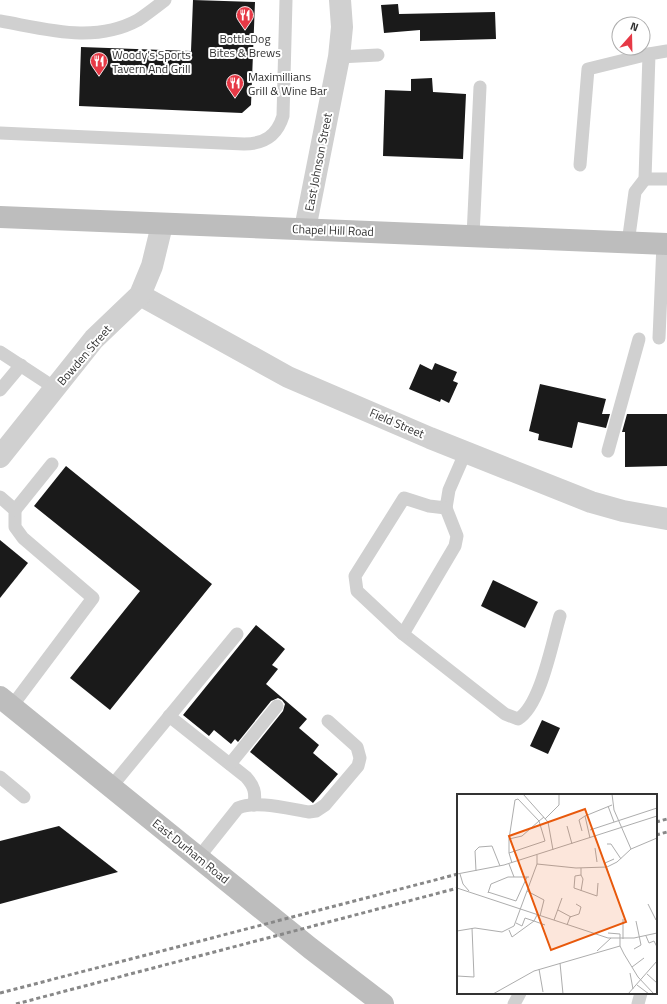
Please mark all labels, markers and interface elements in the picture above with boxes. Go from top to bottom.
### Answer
restaurant icon: BottleDog Bites & Brews [235,5,255,30]
north arrow [611,16,651,56]
text: N [628,18,641,35]
place label: BottleDog Bites & Brews [209,29,281,62]
place label: Woody’s Sports Tavern And Grill [112,45,191,78]
restaurant icon: Woody’s Sports Tavern And Grill [89,51,109,76]
place label: Maximillians Grill & Wine Bar [248,67,327,100]
restaurant icon: Maximillians Grill & Wine Bar [225,73,245,98]
street label: East Johnson Street [299,111,337,213]
street label: Chapel Hill Road [292,219,374,241]
street label: Bowden Street [52,320,116,390]
street label: Field Street [367,403,428,443]
inset map [457,794,657,994]
street label: East Durham Road [148,814,234,888]

